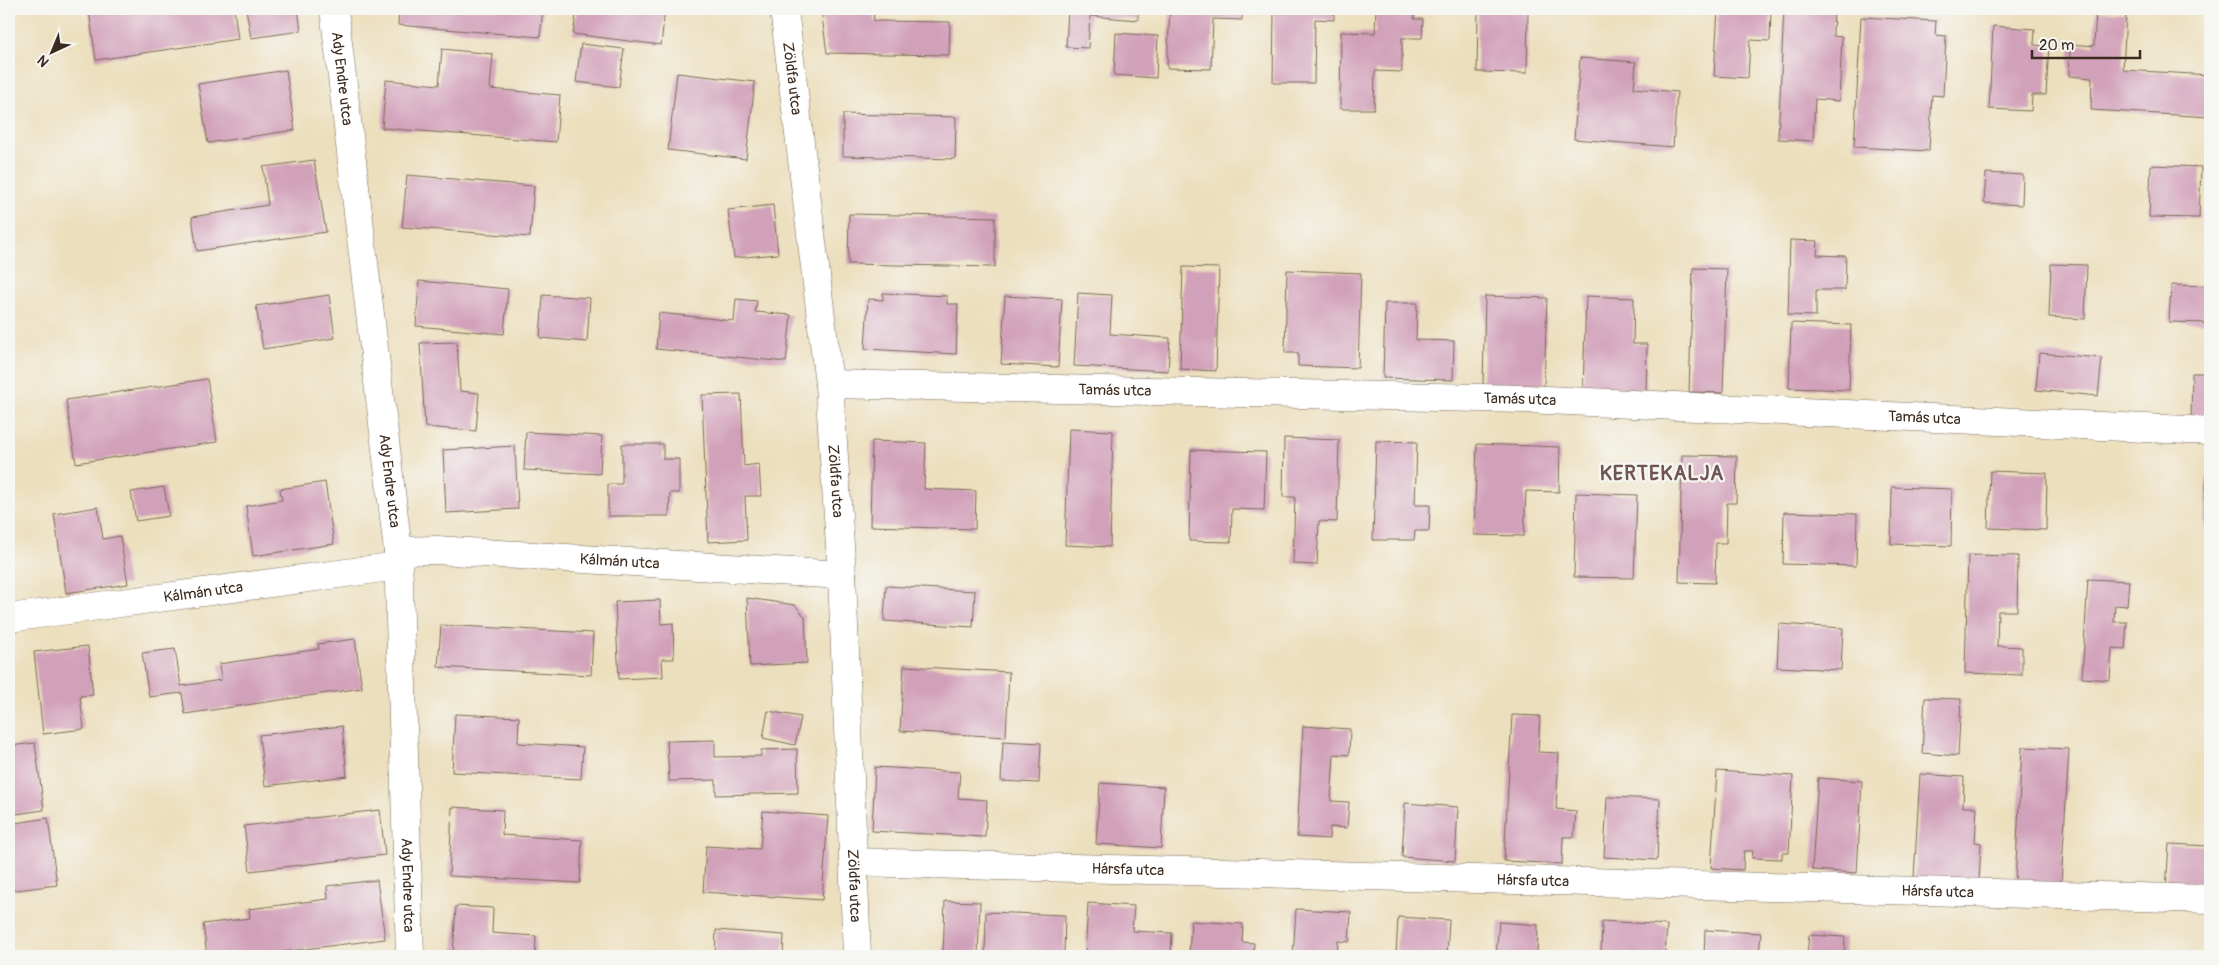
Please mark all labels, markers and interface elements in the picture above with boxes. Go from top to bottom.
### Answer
north arrow [28,28,78,78]
scale bar [2032,28,2139,60]
street label: Ady Endre utca [327,31,357,127]
text: 20 m [2039,36,2074,55]
street label: Zöldfa utca [779,41,806,116]
text: N [34,52,53,70]
street label: Tamás utca [1078,380,1152,400]
street label: Tamás utca [1483,389,1557,410]
street label: Tamás utca [1888,406,1961,429]
street label: Ady Endre utca [375,433,405,529]
street label: Zöldfa utca [824,444,848,518]
district label: KERTEKALJA [1600,461,1724,486]
street label: Kálmán utca [579,549,660,573]
street label: Kálmán utca [162,577,244,607]
street label: Ady Endre utca [397,838,419,933]
street label: Zöldfa utca [843,849,865,923]
street label: Hársfa utca [1091,859,1164,880]
street label: Hársfa utca [1496,870,1569,891]
street label: Hársfa utca [1901,881,1974,902]

